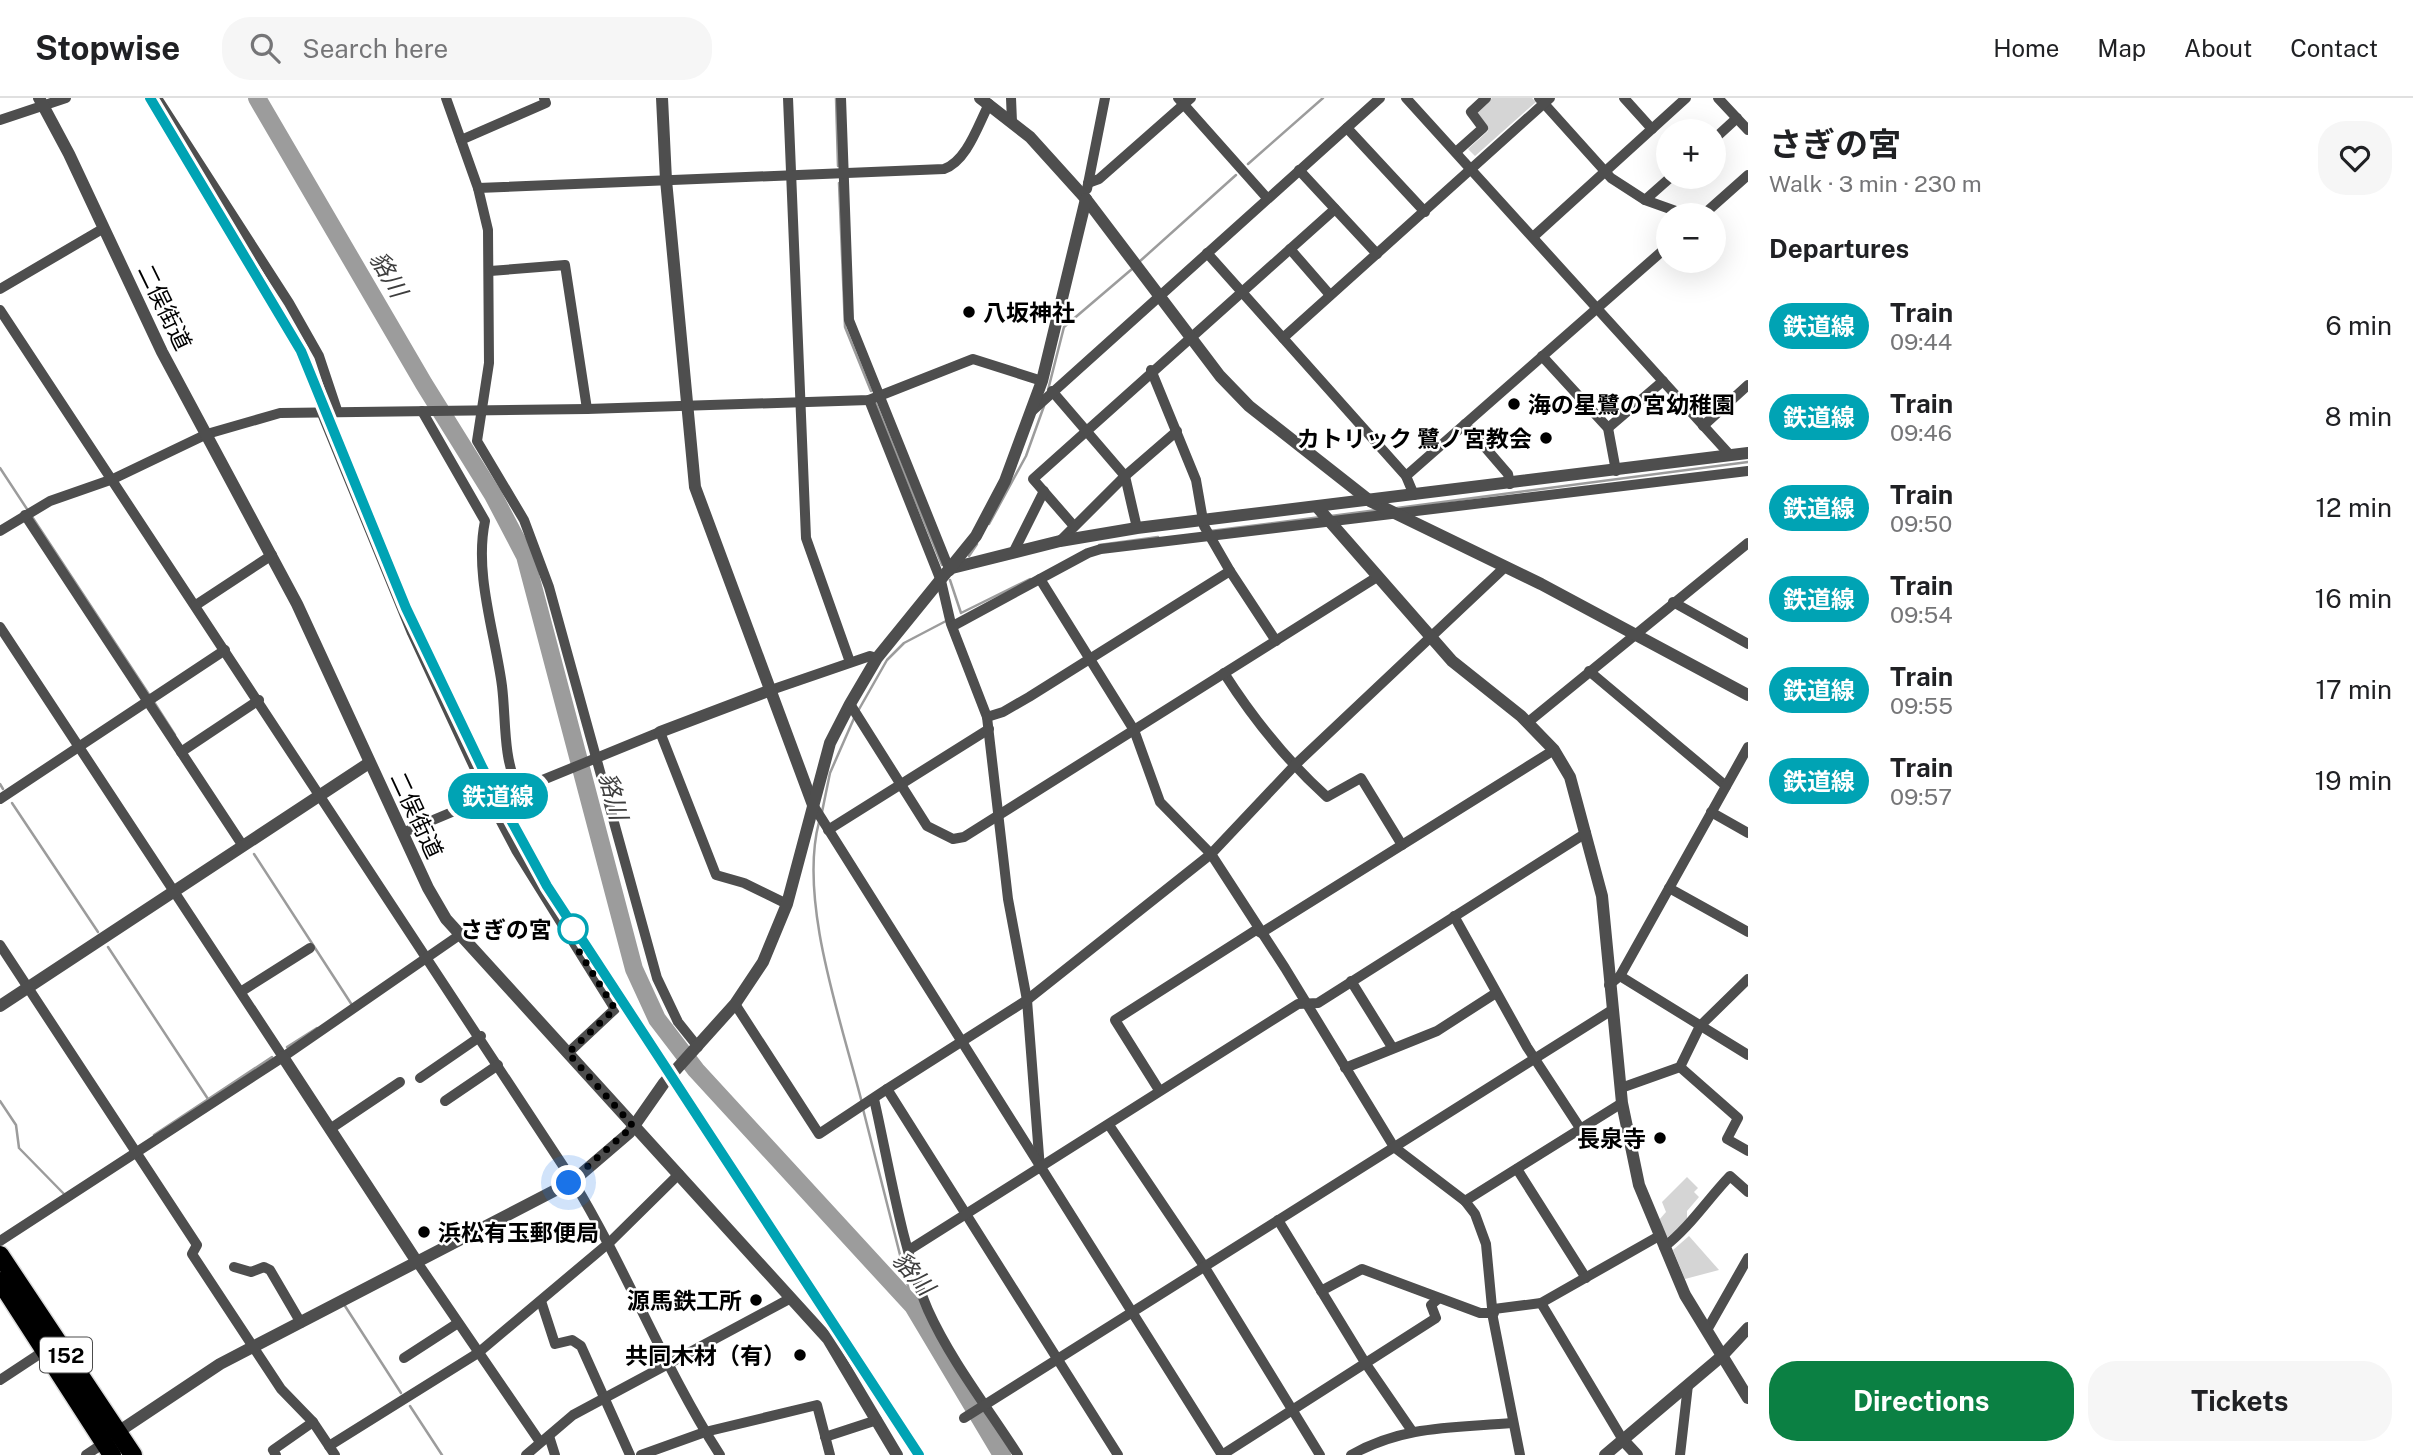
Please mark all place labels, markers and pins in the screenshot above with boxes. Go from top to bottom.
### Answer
place label: 八坂神社 [983,299,1075,326]
marker: 八坂神社 [961,304,977,320]
place label: 海の星鷺の宮幼稚園 [1528,391,1735,418]
marker: 海の星鷺の宮幼稚園 [1506,396,1522,412]
place label: カトリック 鷺ノ宮教会 [1297,425,1532,452]
marker: カトリック 鷺ノ宮教会 [1538,430,1554,446]
marker: さぎの宮 [558,914,588,944]
place label: さぎの宮 [460,916,552,943]
place label: 長泉寺 [1577,1125,1646,1152]
marker: 長泉寺 [1652,1130,1668,1146]
place label: 浜松有玉郵便局 [438,1219,599,1246]
marker: 浜松有玉郵便局 [416,1224,432,1240]
place label: 源馬鉄工所 [627,1287,742,1314]
marker: 源馬鉄工所 [748,1292,764,1308]
place label: 共同木材（有） [625,1342,786,1369]
marker: 共同木材（有） [792,1347,808,1363]

